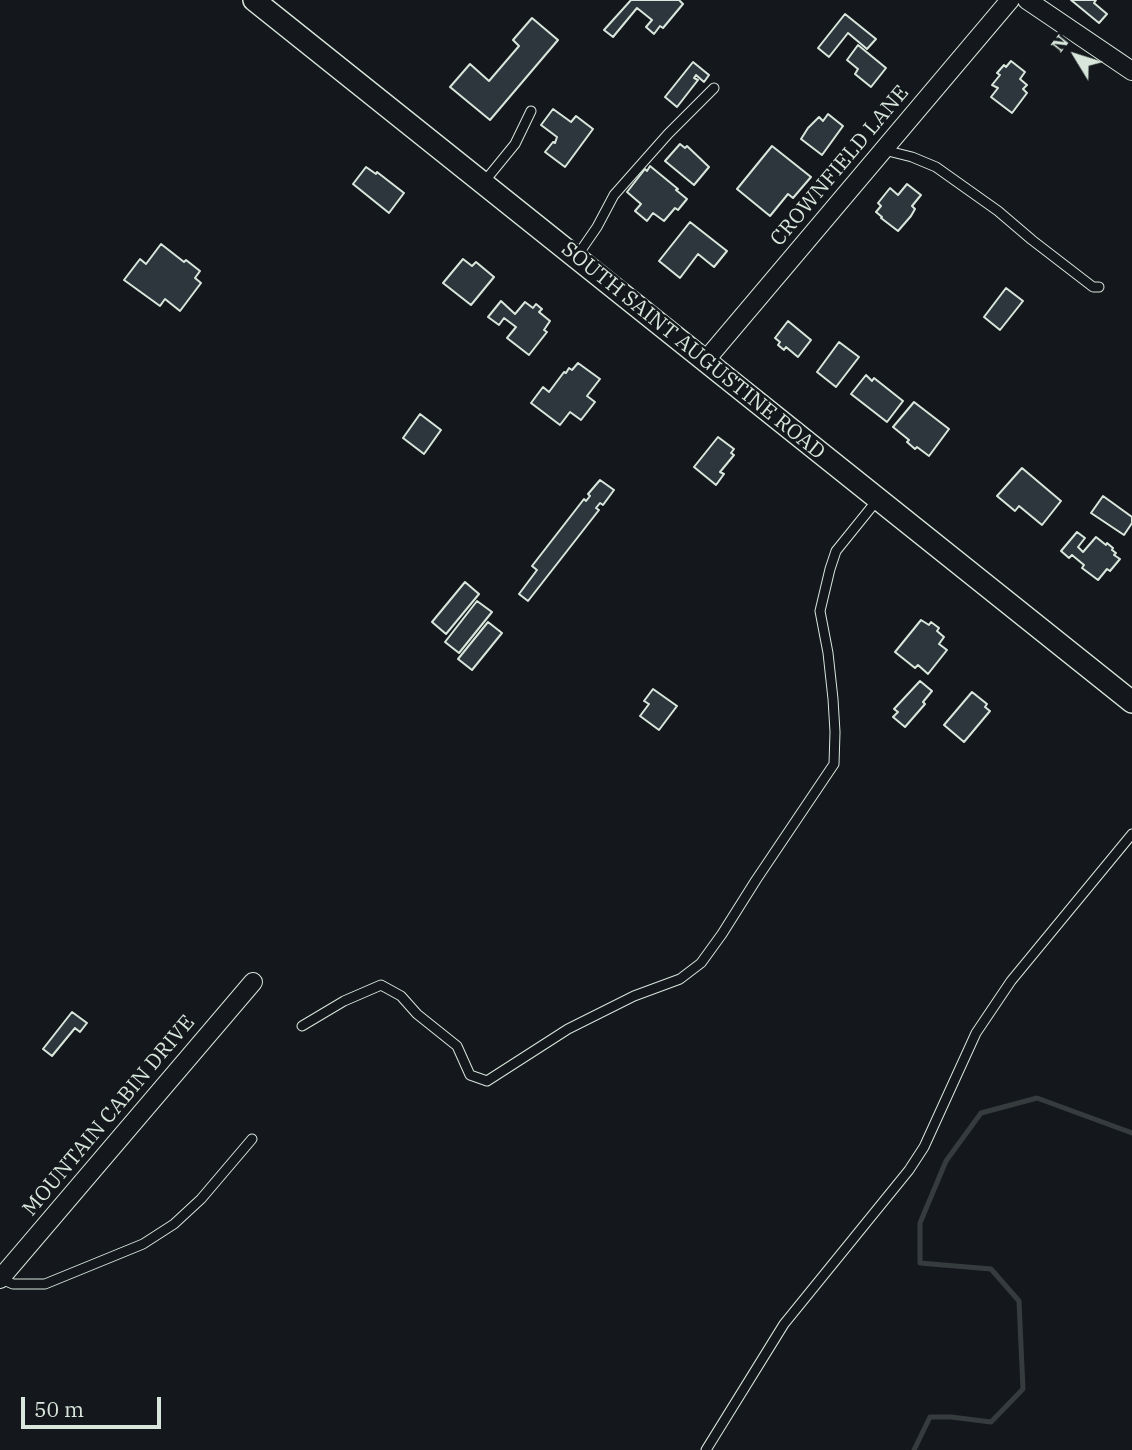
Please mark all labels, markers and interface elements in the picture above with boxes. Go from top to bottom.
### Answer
north arrow [1041,21,1111,91]
text: N [1045,30,1074,56]
street label: CROWNFIELD LANE [765,81,915,251]
street label: SOUTH SAINT AUGUSTINE ROAD [556,237,830,465]
street label: MOUNTAIN CABIN DRIVE [18,1010,200,1222]
scale bar [24,1384,164,1428]
text: 50 m [34,1395,84,1423]

